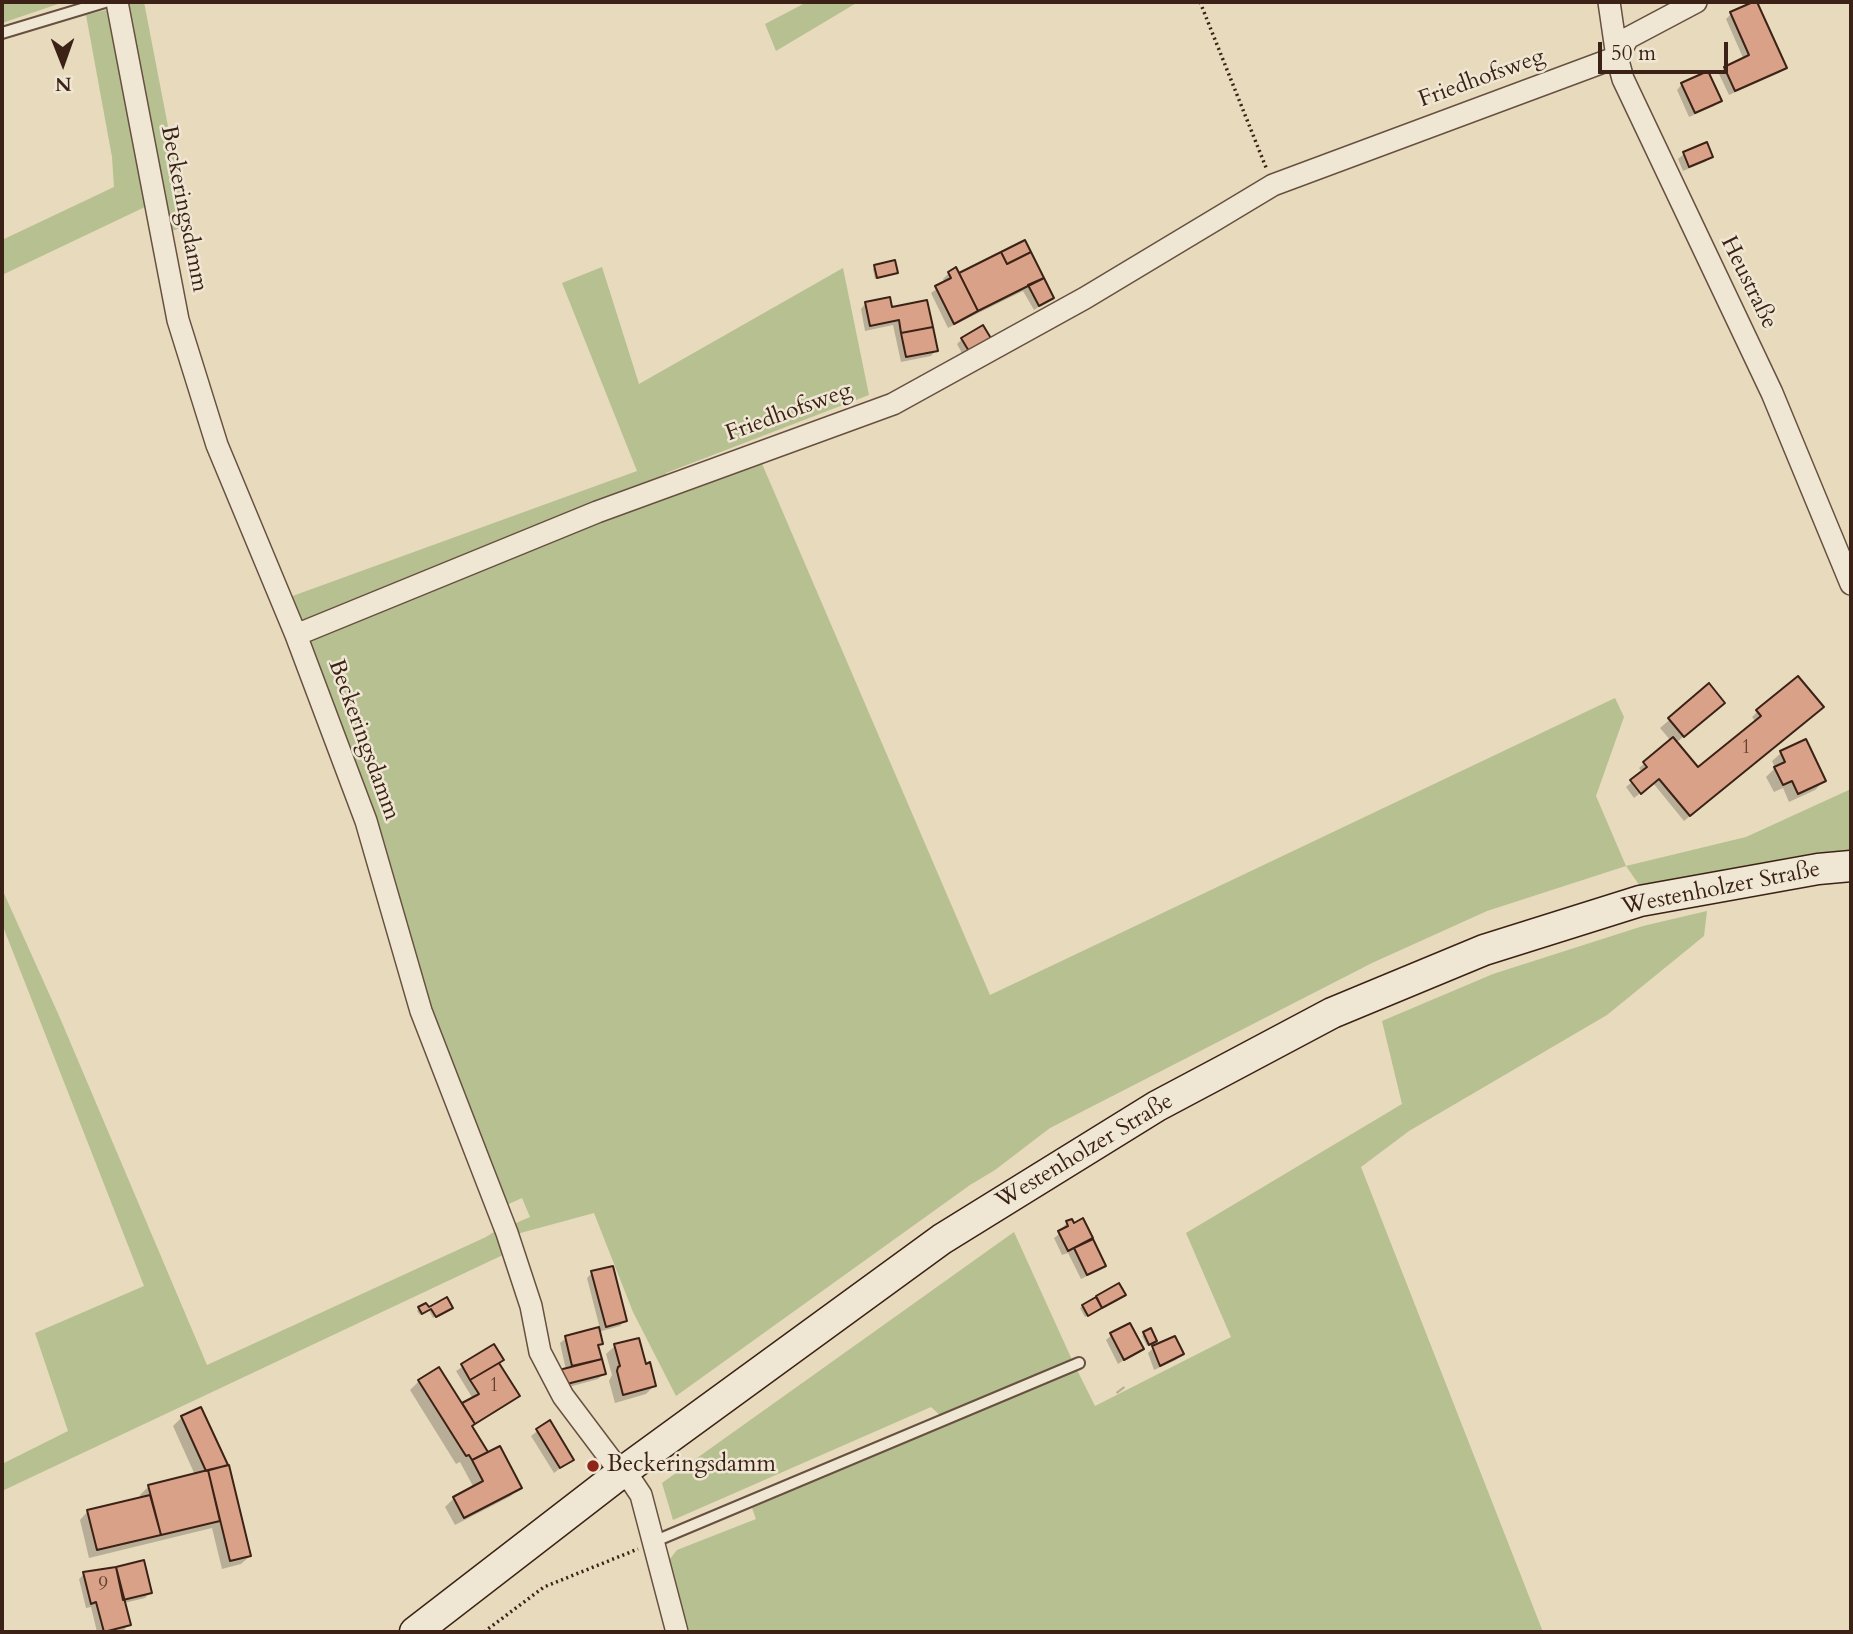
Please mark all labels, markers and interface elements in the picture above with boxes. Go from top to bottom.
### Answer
north arrow [28,28,98,98]
scale bar [1601,28,1730,72]
text: 50 m [1611,39,1656,68]
street label: Friedhofsweg [1415,43,1549,115]
text: N [55,71,72,97]
street label: Beckeringsdamm [153,123,213,295]
street label: Heustraße [1714,232,1782,334]
street label: Friedhofsweg [722,377,856,449]
street label: Beckeringsdamm [321,656,405,824]
house number: 1 [1741,738,1751,760]
street label: Westenholzer Straße [1619,856,1823,922]
street label: Westenholzer Straße [991,1088,1179,1216]
house number: 1 [489,1376,499,1398]
place label: Beckeringsdamm [607,1452,776,1480]
marker: Beckeringsdamm [585,1458,601,1474]
house number: 9 [98,1575,108,1597]

